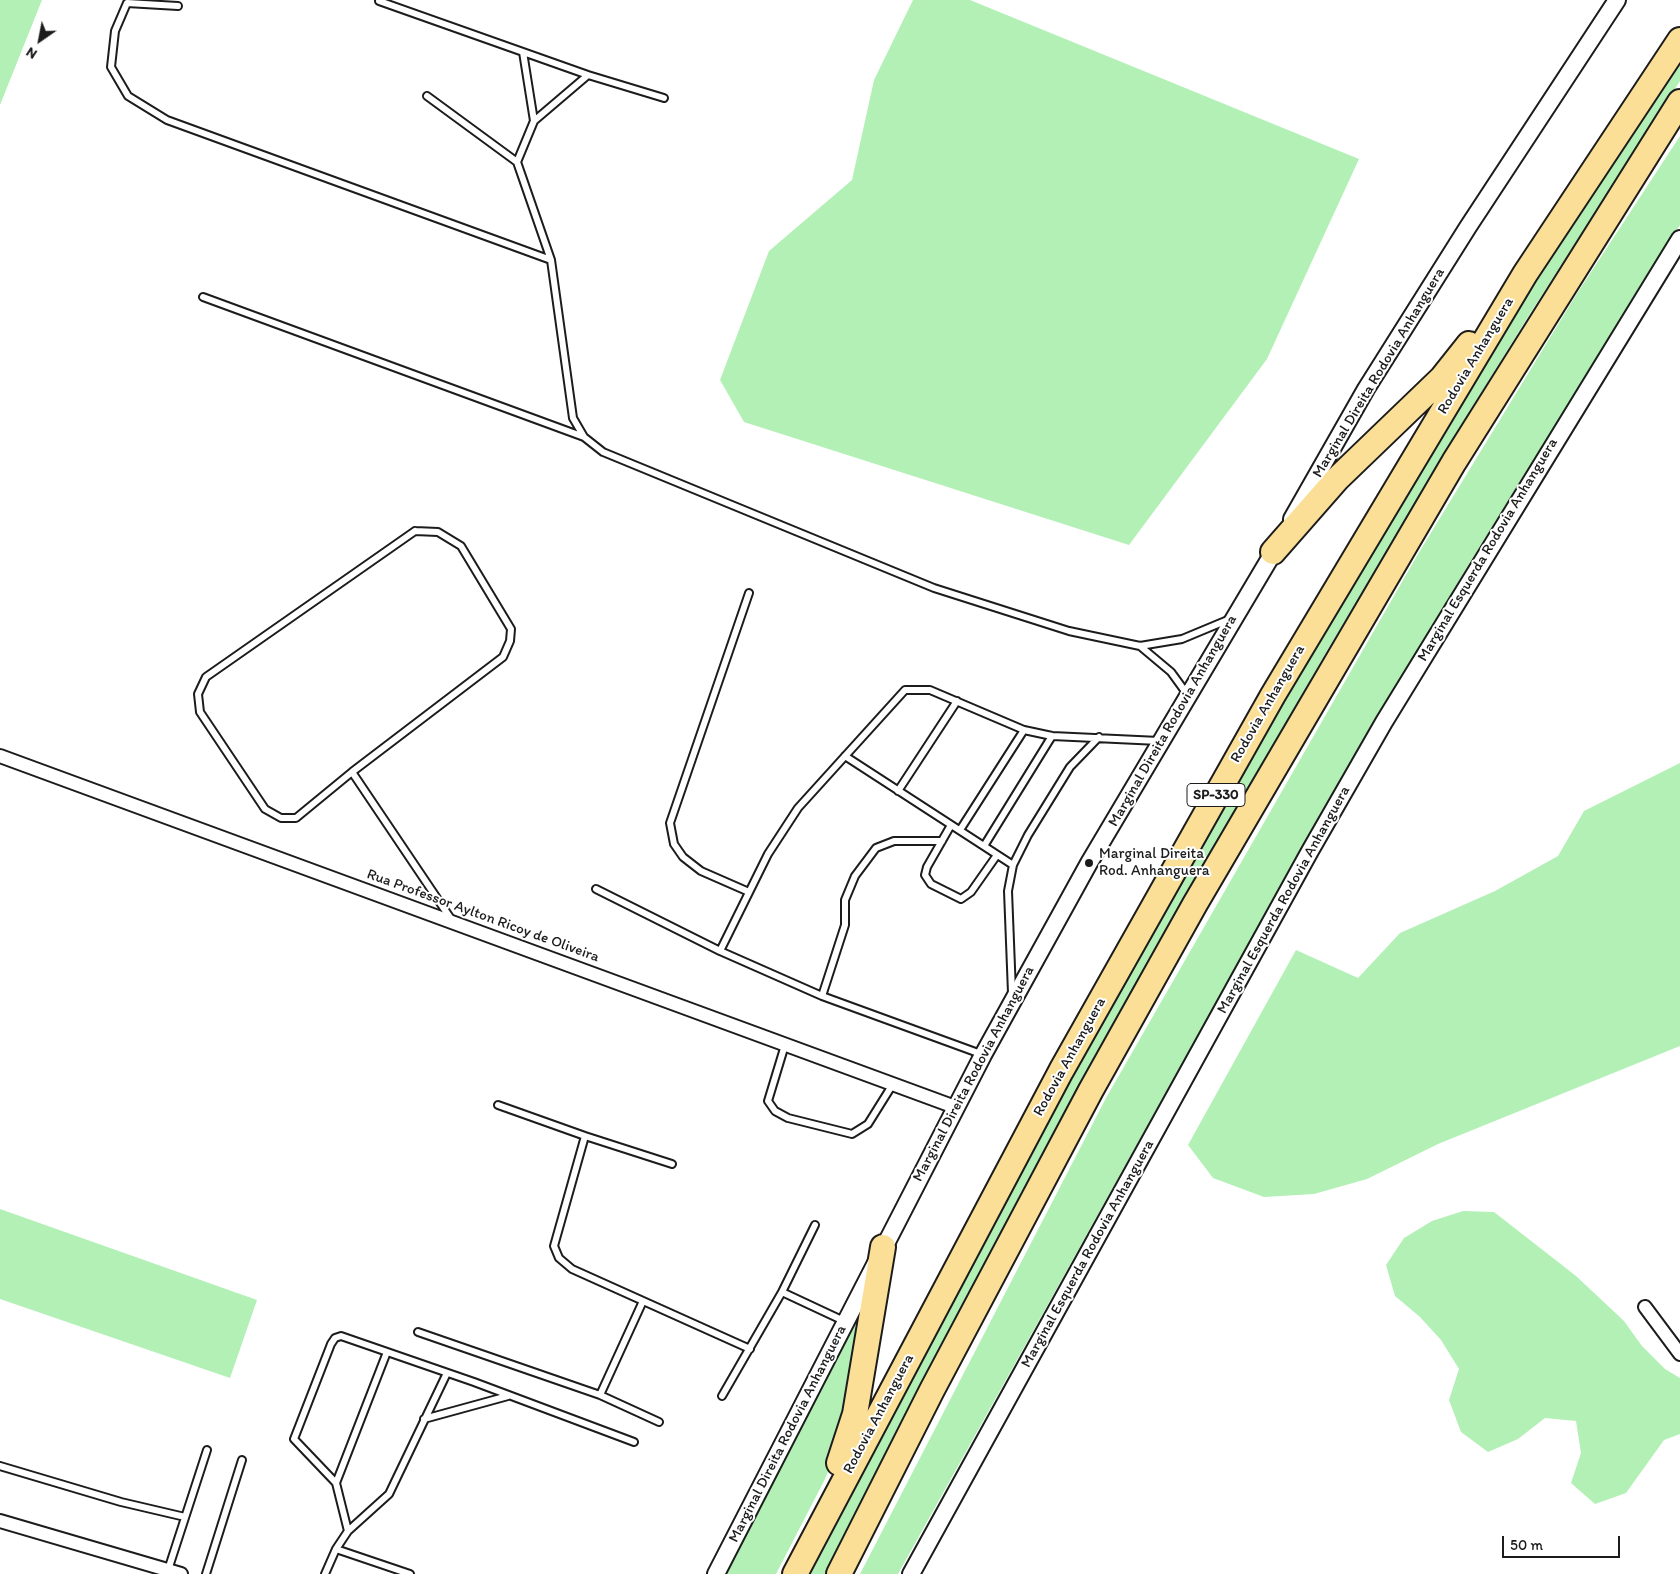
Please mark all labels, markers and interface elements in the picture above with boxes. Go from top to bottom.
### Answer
north arrow [15,15,65,65]
text: N [23,43,40,63]
street label: Marginal Direita Rodovia Anhanguera [1309,265,1449,481]
street label: Rodovia Anhanguera [1434,294,1518,418]
street label: Marginal Esquerda Rodovia Anhanguera [1414,435,1562,665]
street label: Marginal Direita Rodovia Anhanguera [1105,612,1241,830]
street label: Rodovia Anhanguera [1227,642,1309,766]
street label: Marginal Esquerda Rodovia Anhanguera [1214,783,1354,1017]
road number: SP-330 [1187,784,1245,806]
place label: Marginal Direita Rod. Anhanguera [1099,845,1210,880]
marker: Marginal Direita Rod. Anhanguera [1083,857,1095,869]
street label: Rua Professor Aylton Ricoy de Oliveira [364,865,602,967]
street label: Marginal Direita Rodovia Anhanguera [909,963,1039,1185]
street label: Rodovia Anhanguera [1030,994,1110,1120]
street label: Marginal Esquerda Rodovia Anhanguera [1018,1137,1158,1371]
street label: Marginal Direita Rodovia Anhanguera [725,1322,851,1546]
street label: Rodovia Anhanguera [840,1351,918,1477]
scale bar [1505,1526,1622,1558]
text: 50 m [1510,1536,1543,1554]

